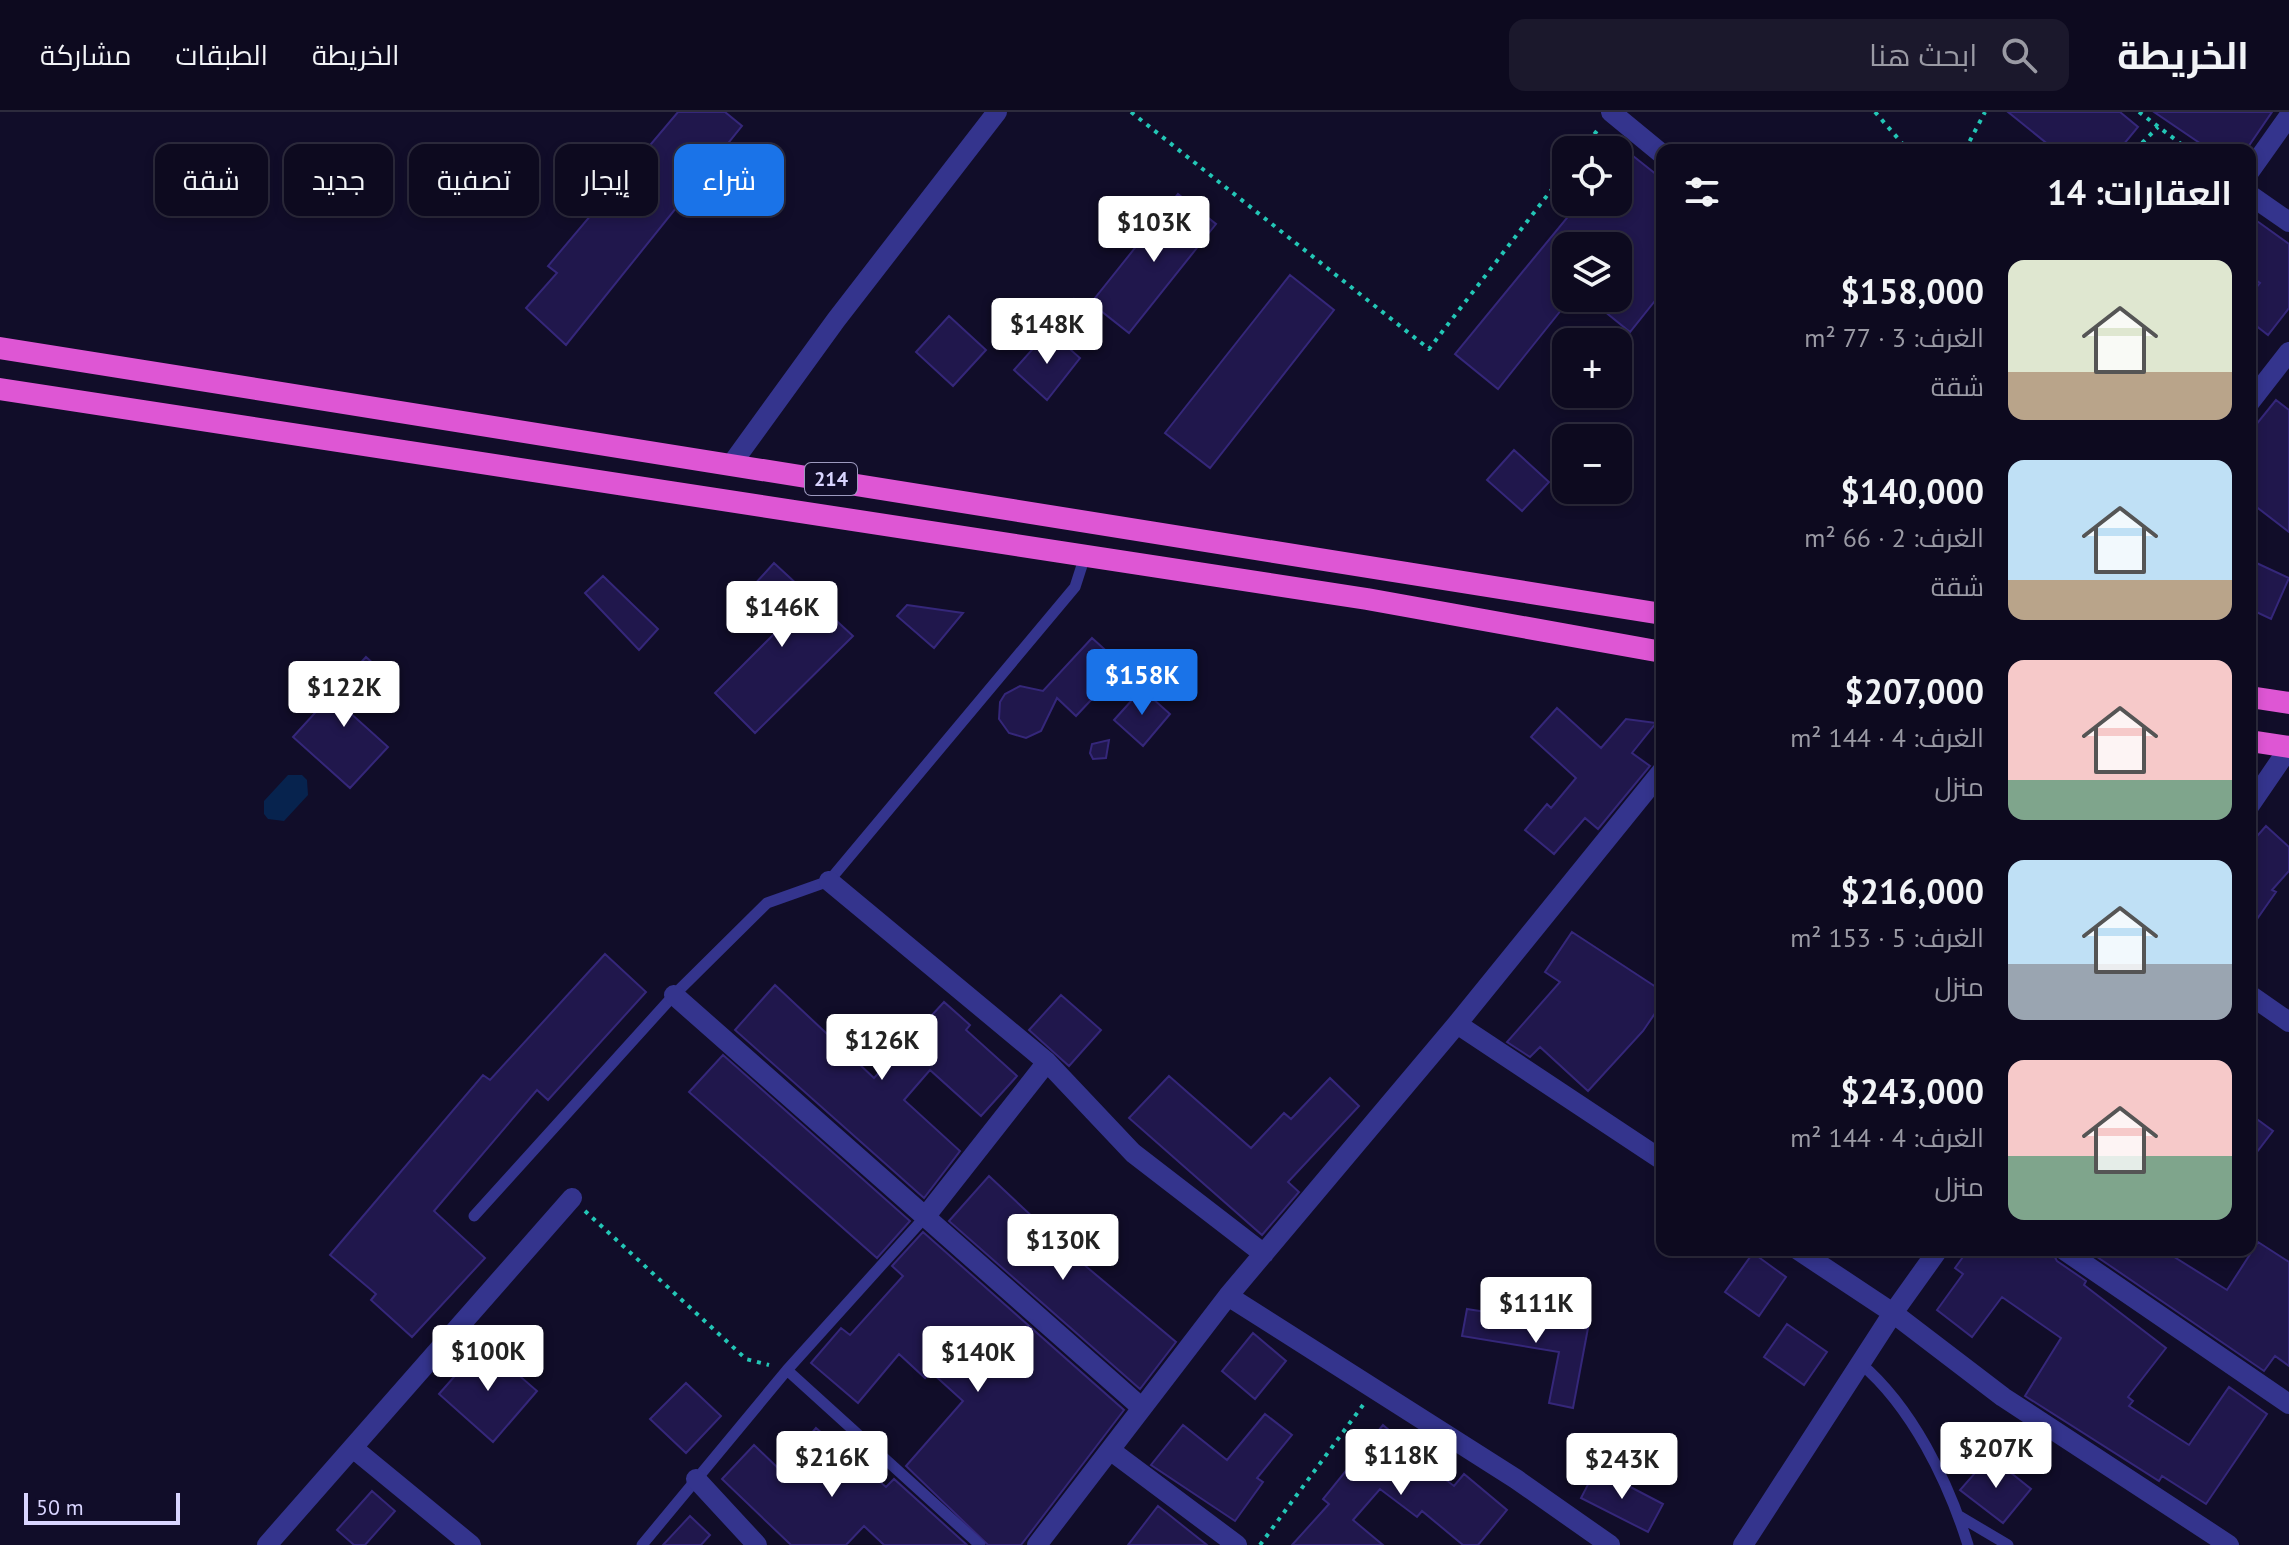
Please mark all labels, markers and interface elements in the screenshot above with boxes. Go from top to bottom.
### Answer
search box [1509,19,2069,91]
text: الخريطة [2117,30,2249,79]
icon: search [1997,33,2041,77]
text: ابحث هنا [1869,35,1977,74]
text: مشاركة [40,36,131,73]
text: الطبقات [175,36,268,73]
text: الخريطة [312,36,399,73]
map controls [1552,136,1632,504]
button: locate [1552,136,1632,216]
chip: شقة [155,144,268,216]
chip: جديد [284,144,393,216]
chip: تصفية [409,144,539,216]
chip: إيجار [555,144,658,216]
chip: شراء [674,144,784,216]
icon: filters [1680,170,1724,214]
text: العقارات: 14 [2047,170,2232,214]
pin: $103K [1098,196,1210,264]
text: $103K [1116,205,1192,238]
button: layers [1552,232,1632,312]
text: $158,000 [1840,269,1984,313]
icon: home [2072,292,2168,388]
pin: $148K [991,298,1103,366]
text: $148K [1009,307,1085,340]
text: الغرف: 3 · 77 m² [1804,321,1984,354]
button: + [1552,328,1632,408]
text: شقة [1931,370,1984,403]
button: − [1552,424,1632,504]
road number: 214 [805,463,857,495]
text: $140,000 [1840,469,1984,513]
icon: home [2072,492,2168,588]
text: الغرف: 2 · 66 m² [1804,521,1984,554]
text: شقة [1931,570,1984,603]
pin: $146K [726,581,838,649]
text: $146K [744,590,820,623]
pin: $158K [1086,649,1198,717]
text: $158K [1104,658,1180,691]
pin: $122K [288,661,400,729]
text: $207,000 [1845,669,1984,713]
text: $122K [306,670,382,703]
icon: home [2072,692,2168,788]
text: الغرف: 4 · 144 m² [1790,721,1984,754]
text: منزل [1935,770,1984,803]
text: $216,000 [1840,869,1984,913]
icon: home [2072,892,2168,988]
text: الغرف: 5 · 153 m² [1790,921,1984,954]
text: منزل [1935,970,1984,1003]
pin: $126K [826,1014,938,1082]
text: $126K [844,1023,920,1056]
text: $243,000 [1840,1069,1984,1113]
icon: home [2072,1092,2168,1188]
text: الغرف: 4 · 144 m² [1790,1121,1984,1154]
text: منزل [1935,1170,1984,1203]
pin: $130K [1007,1214,1119,1282]
text: $130K [1025,1223,1101,1256]
pin: $111K [1480,1277,1592,1345]
text: $111K [1498,1286,1574,1319]
pin: $100K [432,1325,544,1393]
pin: $140K [922,1326,1034,1394]
text: $100K [450,1334,526,1367]
text: $140K [940,1335,1016,1368]
pin: $207K [1940,1422,2052,1490]
pin: $118K [1345,1429,1457,1497]
pin: $216K [776,1431,888,1499]
text: $207K [1958,1431,2034,1464]
pin: $243K [1566,1433,1678,1501]
text: $118K [1363,1438,1439,1471]
text: $216K [794,1440,870,1473]
text: $243K [1584,1442,1660,1475]
scale bar [24,1489,180,1525]
text: 50 m [36,1493,84,1521]

